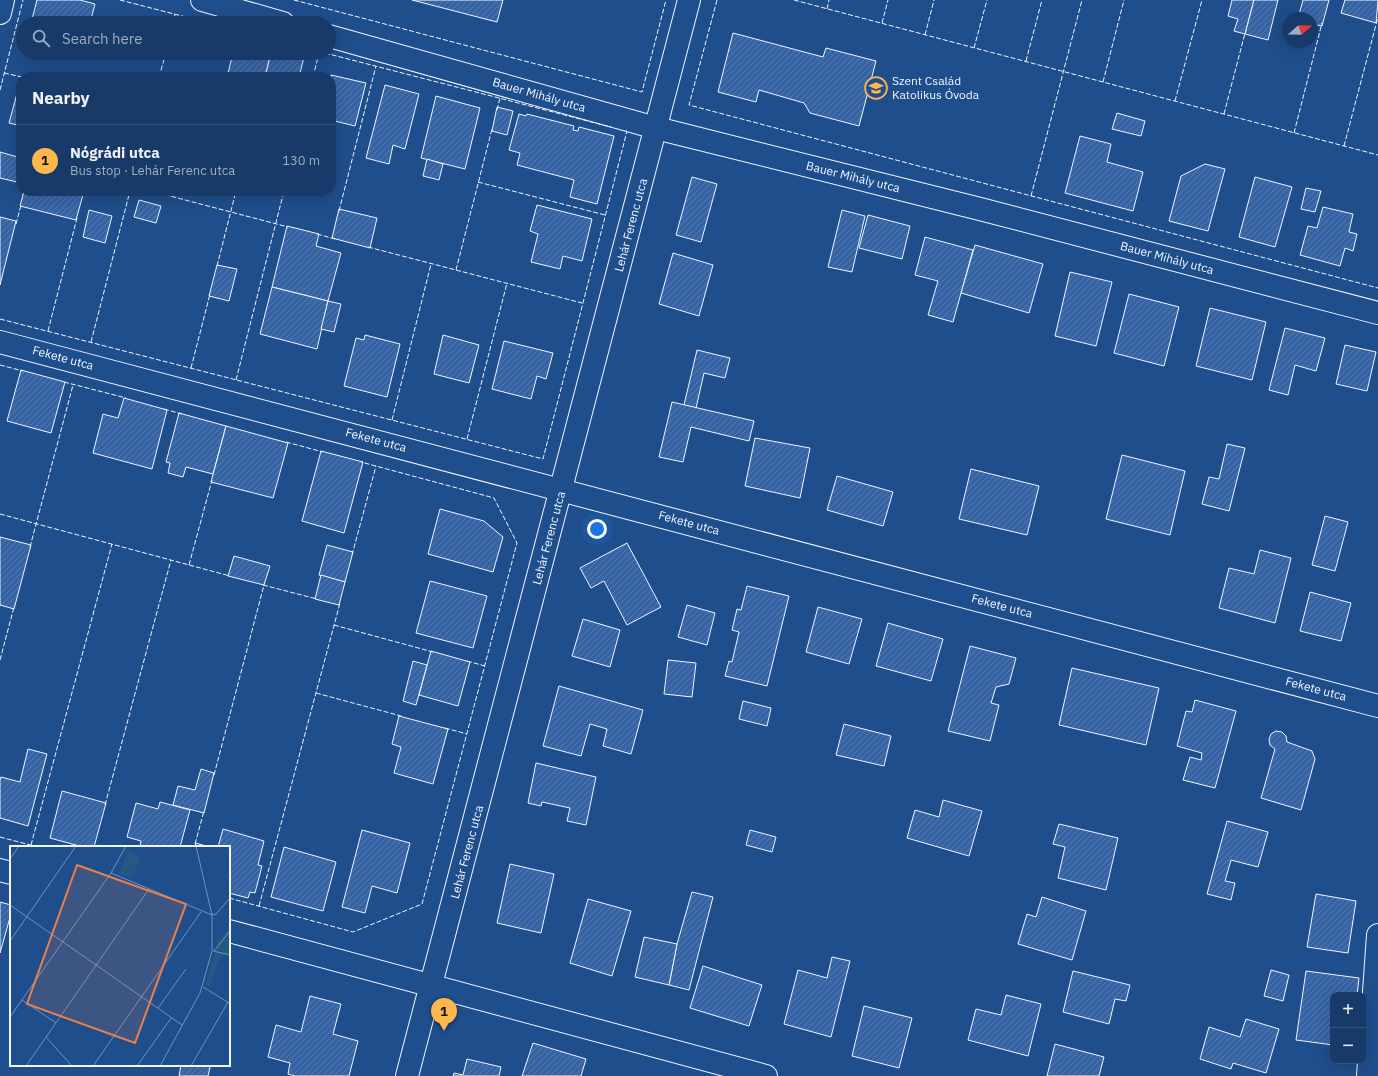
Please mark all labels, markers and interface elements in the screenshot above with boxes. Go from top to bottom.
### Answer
north arrow [1282,12,1318,48]
search box [16,16,336,60]
icon: search [30,27,52,49]
text: Search here [62,29,142,48]
place label: Szent Család Katolikus Óvoda [892,73,980,102]
street label: Bauer Mihály utca [491,74,588,115]
school or university icon: Szent Család Katolikus Óvoda [863,75,889,101]
text: Nearby [32,87,90,109]
text: Nógrádi utca [70,143,160,162]
text: 1 [41,152,49,169]
text: 130 m [282,152,320,169]
street label: Bauer Mihály utca [805,158,902,196]
text: Bus stop · Lehár Ferenc utca [70,162,235,179]
street label: Lehár Ferenc utca [611,176,650,273]
street label: Bauer Mihály utca [1119,238,1216,277]
street label: Fekete utca [31,342,96,373]
street label: Fekete utca [344,424,409,455]
street label: Lehár Ferenc utca [529,489,568,586]
street label: Fekete utca [657,507,722,538]
your location [587,519,607,539]
street label: Fekete utca [970,590,1035,621]
street label: Fekete utca [1284,673,1349,704]
street label: Lehár Ferenc utca [447,803,486,900]
inset map [10,846,230,1066]
map controls [1330,992,1366,1064]
button: + [1330,992,1366,1028]
pin: 1 [431,998,457,1031]
button: − [1330,1028,1366,1064]

